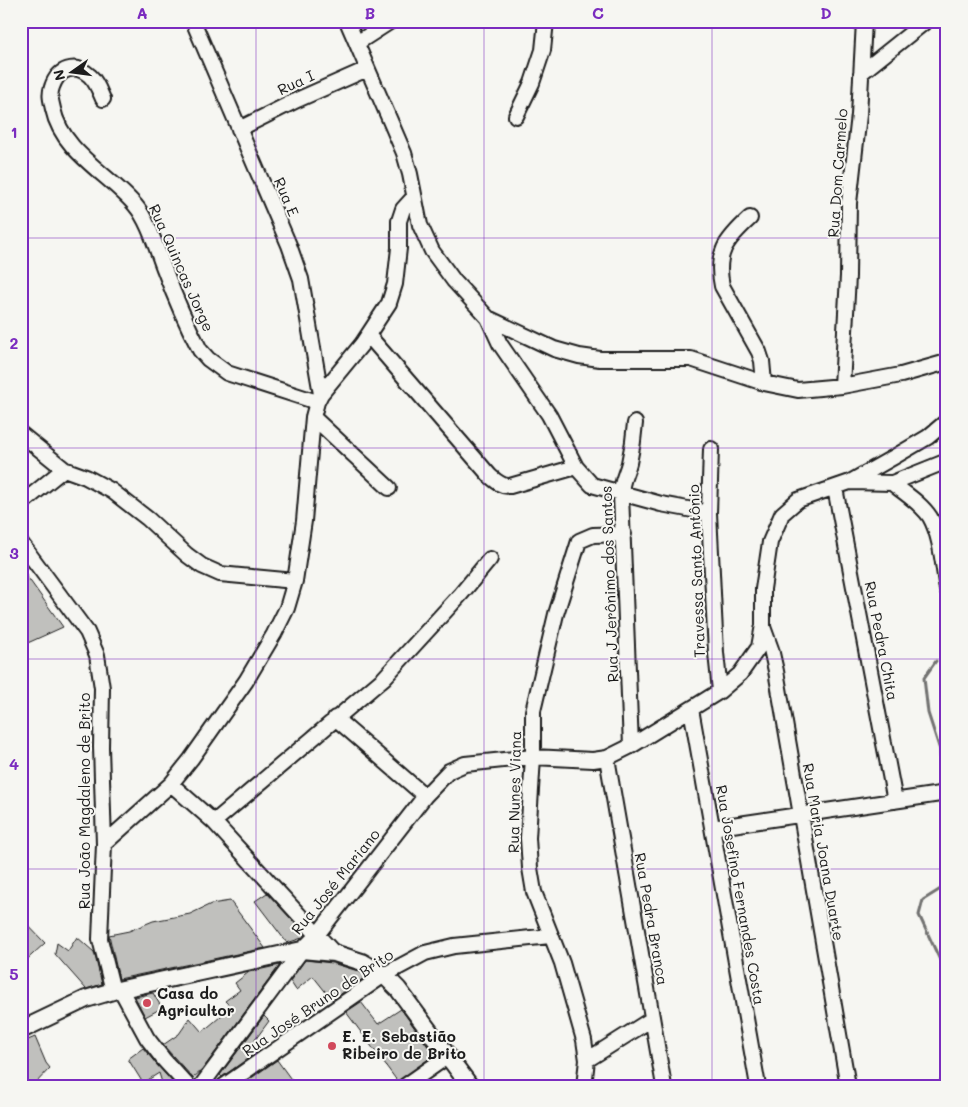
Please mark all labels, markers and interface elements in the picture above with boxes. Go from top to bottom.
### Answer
text: A [136,2,148,23]
text: B [365,2,375,23]
text: C [592,2,604,23]
text: D [820,2,832,23]
north arrow [48,48,98,98]
street label: Rua I [274,65,318,99]
text: N [48,68,69,83]
street label: Rua Dom Carmelo [823,108,851,238]
text: 1 [10,121,18,142]
street label: Rua E [270,174,304,220]
street label: Rua Quincas Jorge [145,201,219,335]
text: 2 [10,332,19,353]
street label: Travessa Santo Antônio [683,484,709,658]
street label: Rua J Jerônimo dos Santos [596,485,622,683]
text: 3 [9,542,19,563]
street label: Rua Pedra Chita [861,579,903,702]
street label: Rua João Magdaleno de Brito [74,693,94,909]
street label: Rua Nunes Viana [503,731,525,853]
text: 4 [9,753,19,774]
street label: Rua Maria Joana Duarte [799,762,849,942]
street label: Rua Josefino Fernandes Costa [712,783,770,1006]
street label: Rua José Mariano [286,824,384,938]
street label: Rua Pedra Branca [630,851,673,987]
street label: Rua José Bruno de Brito [238,944,397,1060]
text: 5 [9,963,19,984]
place label: Casa do Agricultor [157,983,235,1020]
marker: Casa do Agricultor [141,997,153,1009]
place label: E. E. Sebastião Ribeiro de Brito [342,1026,466,1063]
marker: E. E. Sebastião Ribeiro de Brito [326,1040,338,1052]

